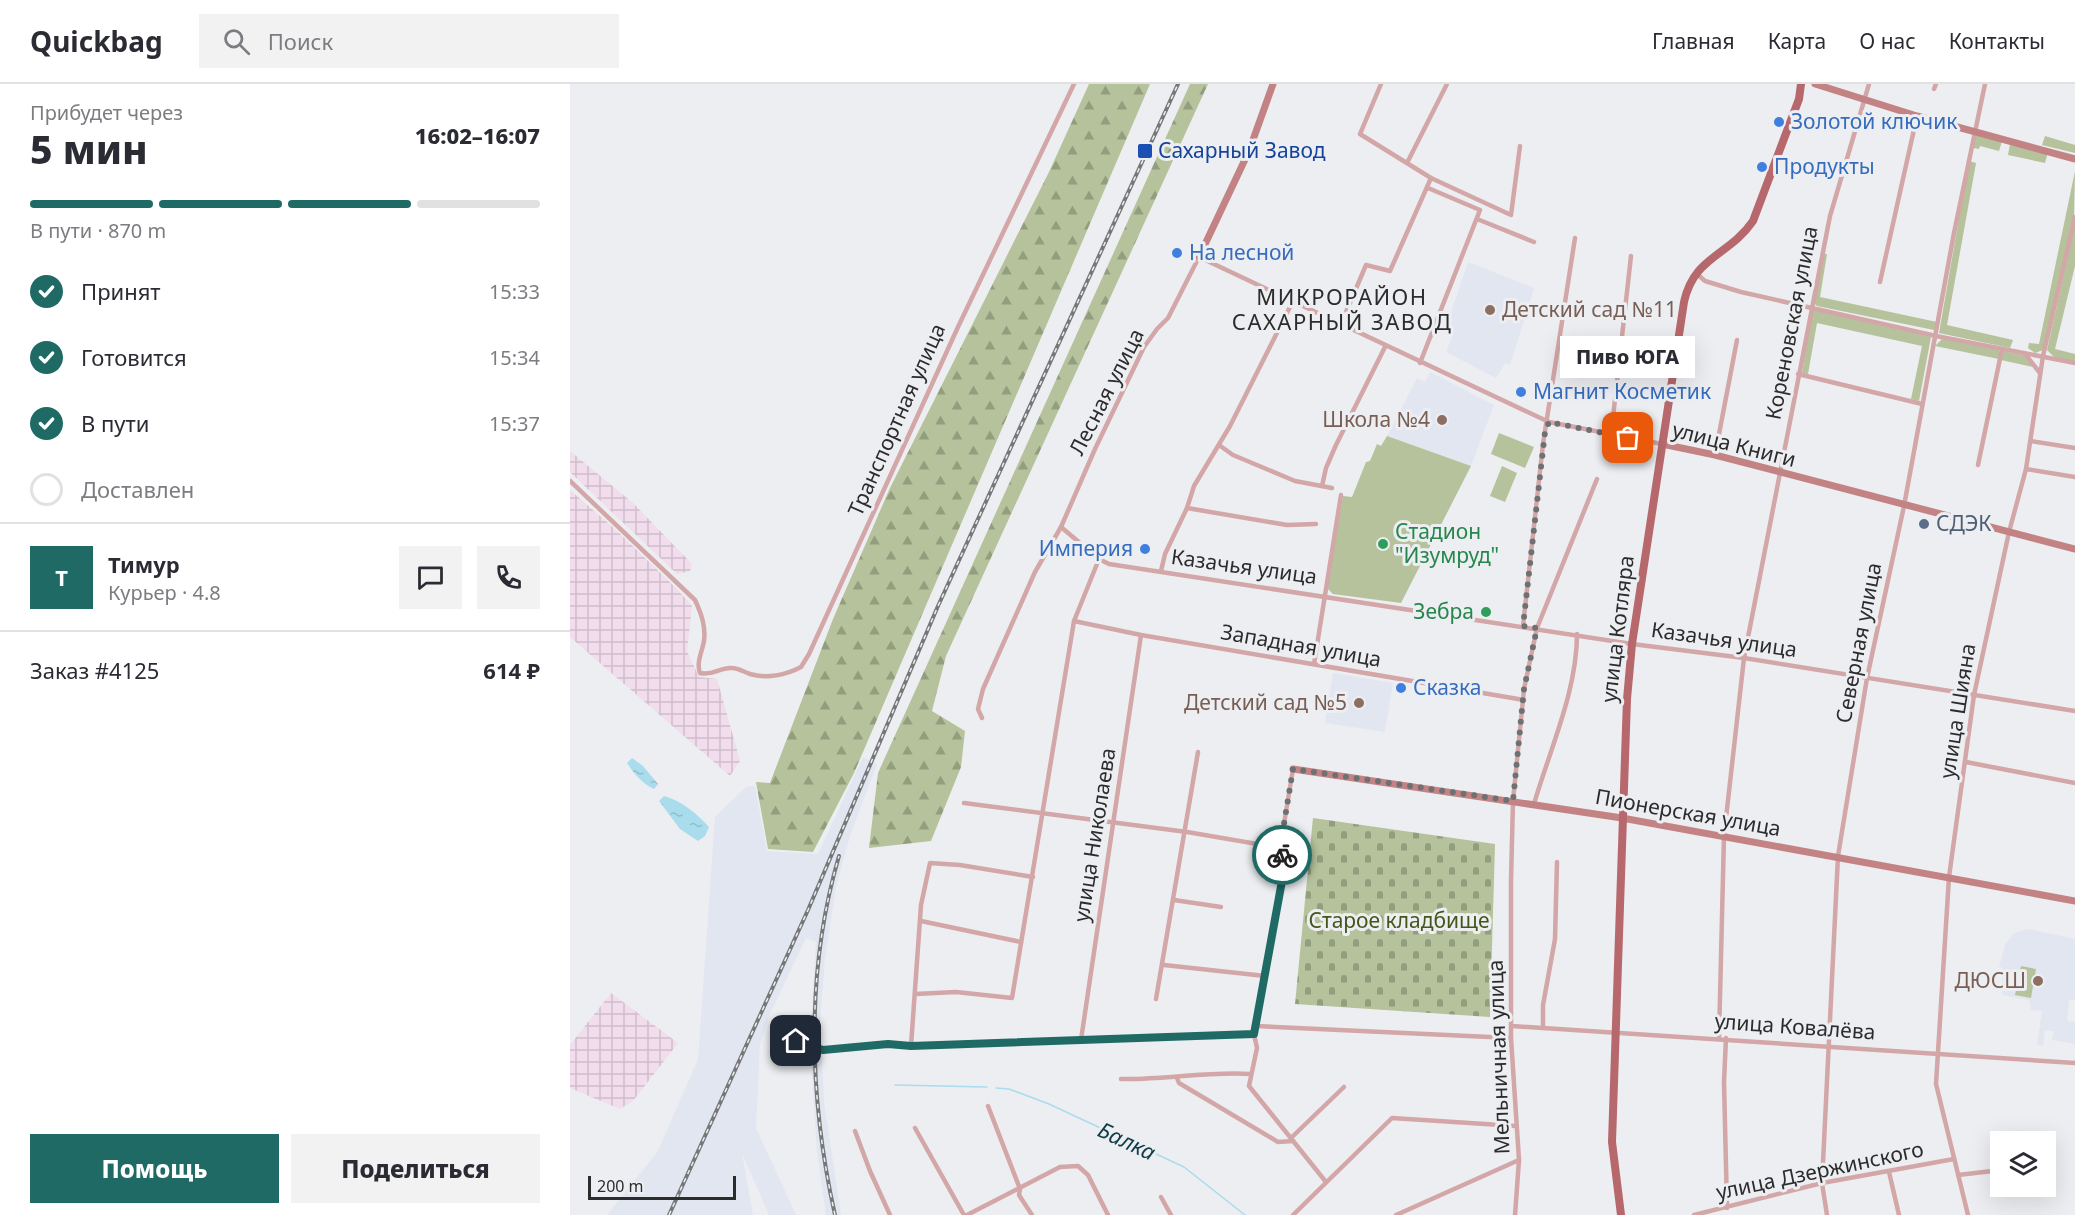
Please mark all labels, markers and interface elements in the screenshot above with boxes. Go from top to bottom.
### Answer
search box [199,14,619,68]
text: Quickbag [30,22,163,60]
icon: search [220,25,253,58]
text: Поиск [268,26,333,56]
text: Главная [1652,27,1735,55]
text: Карта [1768,27,1826,55]
text: О нас [1859,27,1916,55]
text: Контакты [1949,27,2045,55]
text: Прибудет через [30,99,183,126]
place label: Золотой ключик [1791,107,1957,135]
marker: Золотой ключик [1772,115,1786,129]
text: 16:02–16:07 [415,120,540,150]
text: 5 мин [30,122,148,175]
place label: Сахарный Завод [1158,136,1326,164]
marker: Сахарный Завод [1136,142,1154,160]
place label: Продукты [1774,152,1875,180]
marker: Продукты [1755,160,1769,174]
text: В пути · 870 m [30,217,166,244]
street label: Кореновская улица [1759,224,1824,422]
place label: На лесной [1189,238,1294,266]
marker: На лесной [1170,246,1184,260]
icon: check [30,275,63,308]
text: Принят [81,276,161,306]
text: 15:33 [489,278,540,305]
district label: МИКРОРАЙОН САХАРНЫЙ ЗАВОД [1232,281,1452,336]
place label: Детский сад №11 [1502,295,1677,323]
marker: Детский сад №11 [1483,303,1497,317]
street label: Транспортная улица [841,319,951,520]
street label: Лесная улица [1062,324,1150,459]
callout: Пиво ЮГА [1560,336,1696,378]
icon: check [30,341,63,374]
text: Готовится [81,342,187,372]
text: Пиво ЮГА [1576,343,1679,370]
text: 15:34 [489,344,540,371]
place label: Магнит Косметик [1533,377,1711,405]
marker: Магнит Косметик [1514,385,1528,399]
place label: Школа №4 [1322,405,1430,433]
icon: check [30,407,63,440]
text: В пути [81,408,149,438]
text: 15:37 [489,410,540,437]
pin [1602,412,1653,463]
marker: Школа №4 [1435,413,1449,427]
street label: улица Книги [1670,415,1799,473]
icon: bag [1611,421,1644,454]
text: Доставлен [81,474,194,504]
place label: СДЭК [1936,509,1991,537]
place label: Стадион "Изумруд" [1395,517,1499,569]
marker: СДЭК [1917,517,1931,531]
place label: Империя [1039,534,1133,562]
marker: Стадион "Изумруд" [1376,537,1390,551]
marker: Империя [1138,542,1152,556]
street label: Казачья улица [1169,542,1319,590]
button: chat [399,546,462,609]
button: phone [477,546,540,609]
text: Тимур [108,549,180,579]
street label: улица Котляра [1594,554,1640,704]
street label: Северная улица [1829,560,1887,725]
text: Т [55,562,68,592]
text: Курьер · 4.8 [108,579,221,606]
place label: Зебра [1413,597,1474,625]
marker: Зебра [1479,605,1493,619]
street label: Казачья улица [1649,615,1799,663]
street label: Западная улица [1219,617,1384,673]
street label: улица Шияна [1933,641,1982,780]
text: Заказ #4125 [30,655,159,685]
text: 614 ₽ [483,655,540,685]
place label: Сказка [1413,673,1482,701]
marker: Сказка [1394,681,1408,695]
place label: Детский сад №5 [1184,688,1347,716]
marker: Детский сад №5 [1352,696,1366,710]
street label: улица Николаева [1066,746,1122,924]
street label: Пионерская улица [1593,782,1783,842]
courier [1252,825,1312,885]
icon: bike [1266,839,1299,872]
park label: Старое кладбище [1308,906,1490,934]
street label: Мельничная улица [1481,959,1515,1155]
place label: ДЮСШ [1955,966,2026,994]
marker: ДЮСШ [2031,974,2045,988]
street label: улица Ковалёва [1714,1006,1876,1046]
pin [770,1015,821,1066]
icon: home [779,1024,812,1057]
water label: Балка [1094,1114,1161,1166]
map controls [1990,1131,2056,1197]
button: layers [1990,1131,2056,1197]
button: Помощь [30,1134,279,1203]
button: Поделиться [291,1134,540,1203]
street label: улица Дзержинского [1714,1134,1926,1206]
scale bar [588,1173,736,1200]
text: 200 m [597,1175,644,1197]

